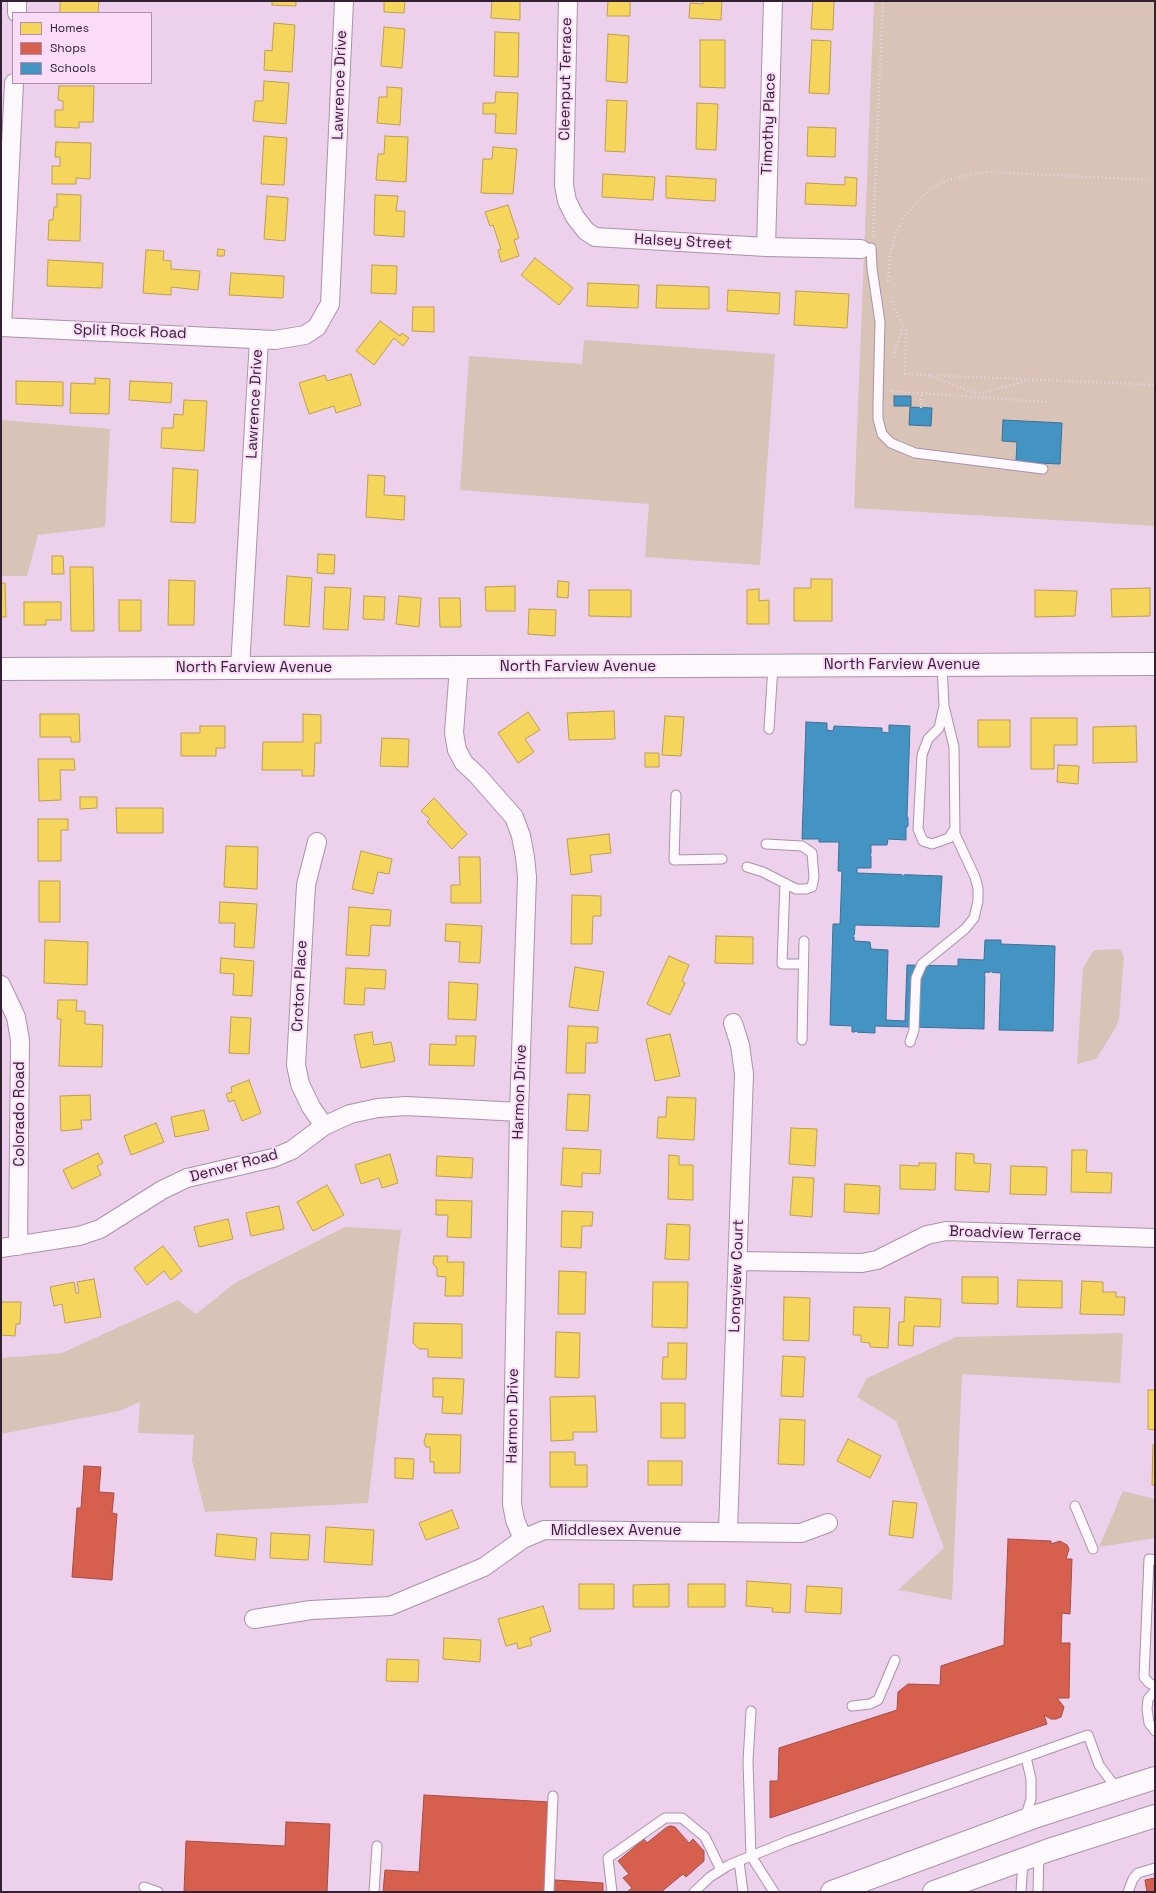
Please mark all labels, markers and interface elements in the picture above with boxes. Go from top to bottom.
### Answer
legend [12,12,152,84]
street label: Cleenput Terrace [556,17,576,141]
text: Homes [50,20,89,36]
street label: Lawrence Drive [329,30,351,140]
text: Shops [50,40,86,56]
text: Schools [50,60,96,76]
street label: Timothy Place [758,73,780,175]
street label: Halsey Street [634,230,732,254]
street label: Split Rock Road [73,321,187,343]
street label: Lawrence Drive [243,349,267,459]
street label: North Farview Avenue [824,656,980,674]
street label: North Farview Avenue [500,658,656,676]
street label: North Farview Avenue [176,659,332,677]
street label: Croton Place [289,940,311,1032]
street label: Harmon Drive [509,1044,531,1140]
street label: Colorado Road [11,1061,29,1167]
street label: Denver Road [188,1146,280,1186]
street label: Longview Court [726,1219,748,1333]
street label: Broadview Terrace [948,1223,1082,1245]
street label: Harmon Drive [503,1368,523,1464]
street label: Middlesex Avenue [551,1522,681,1540]

